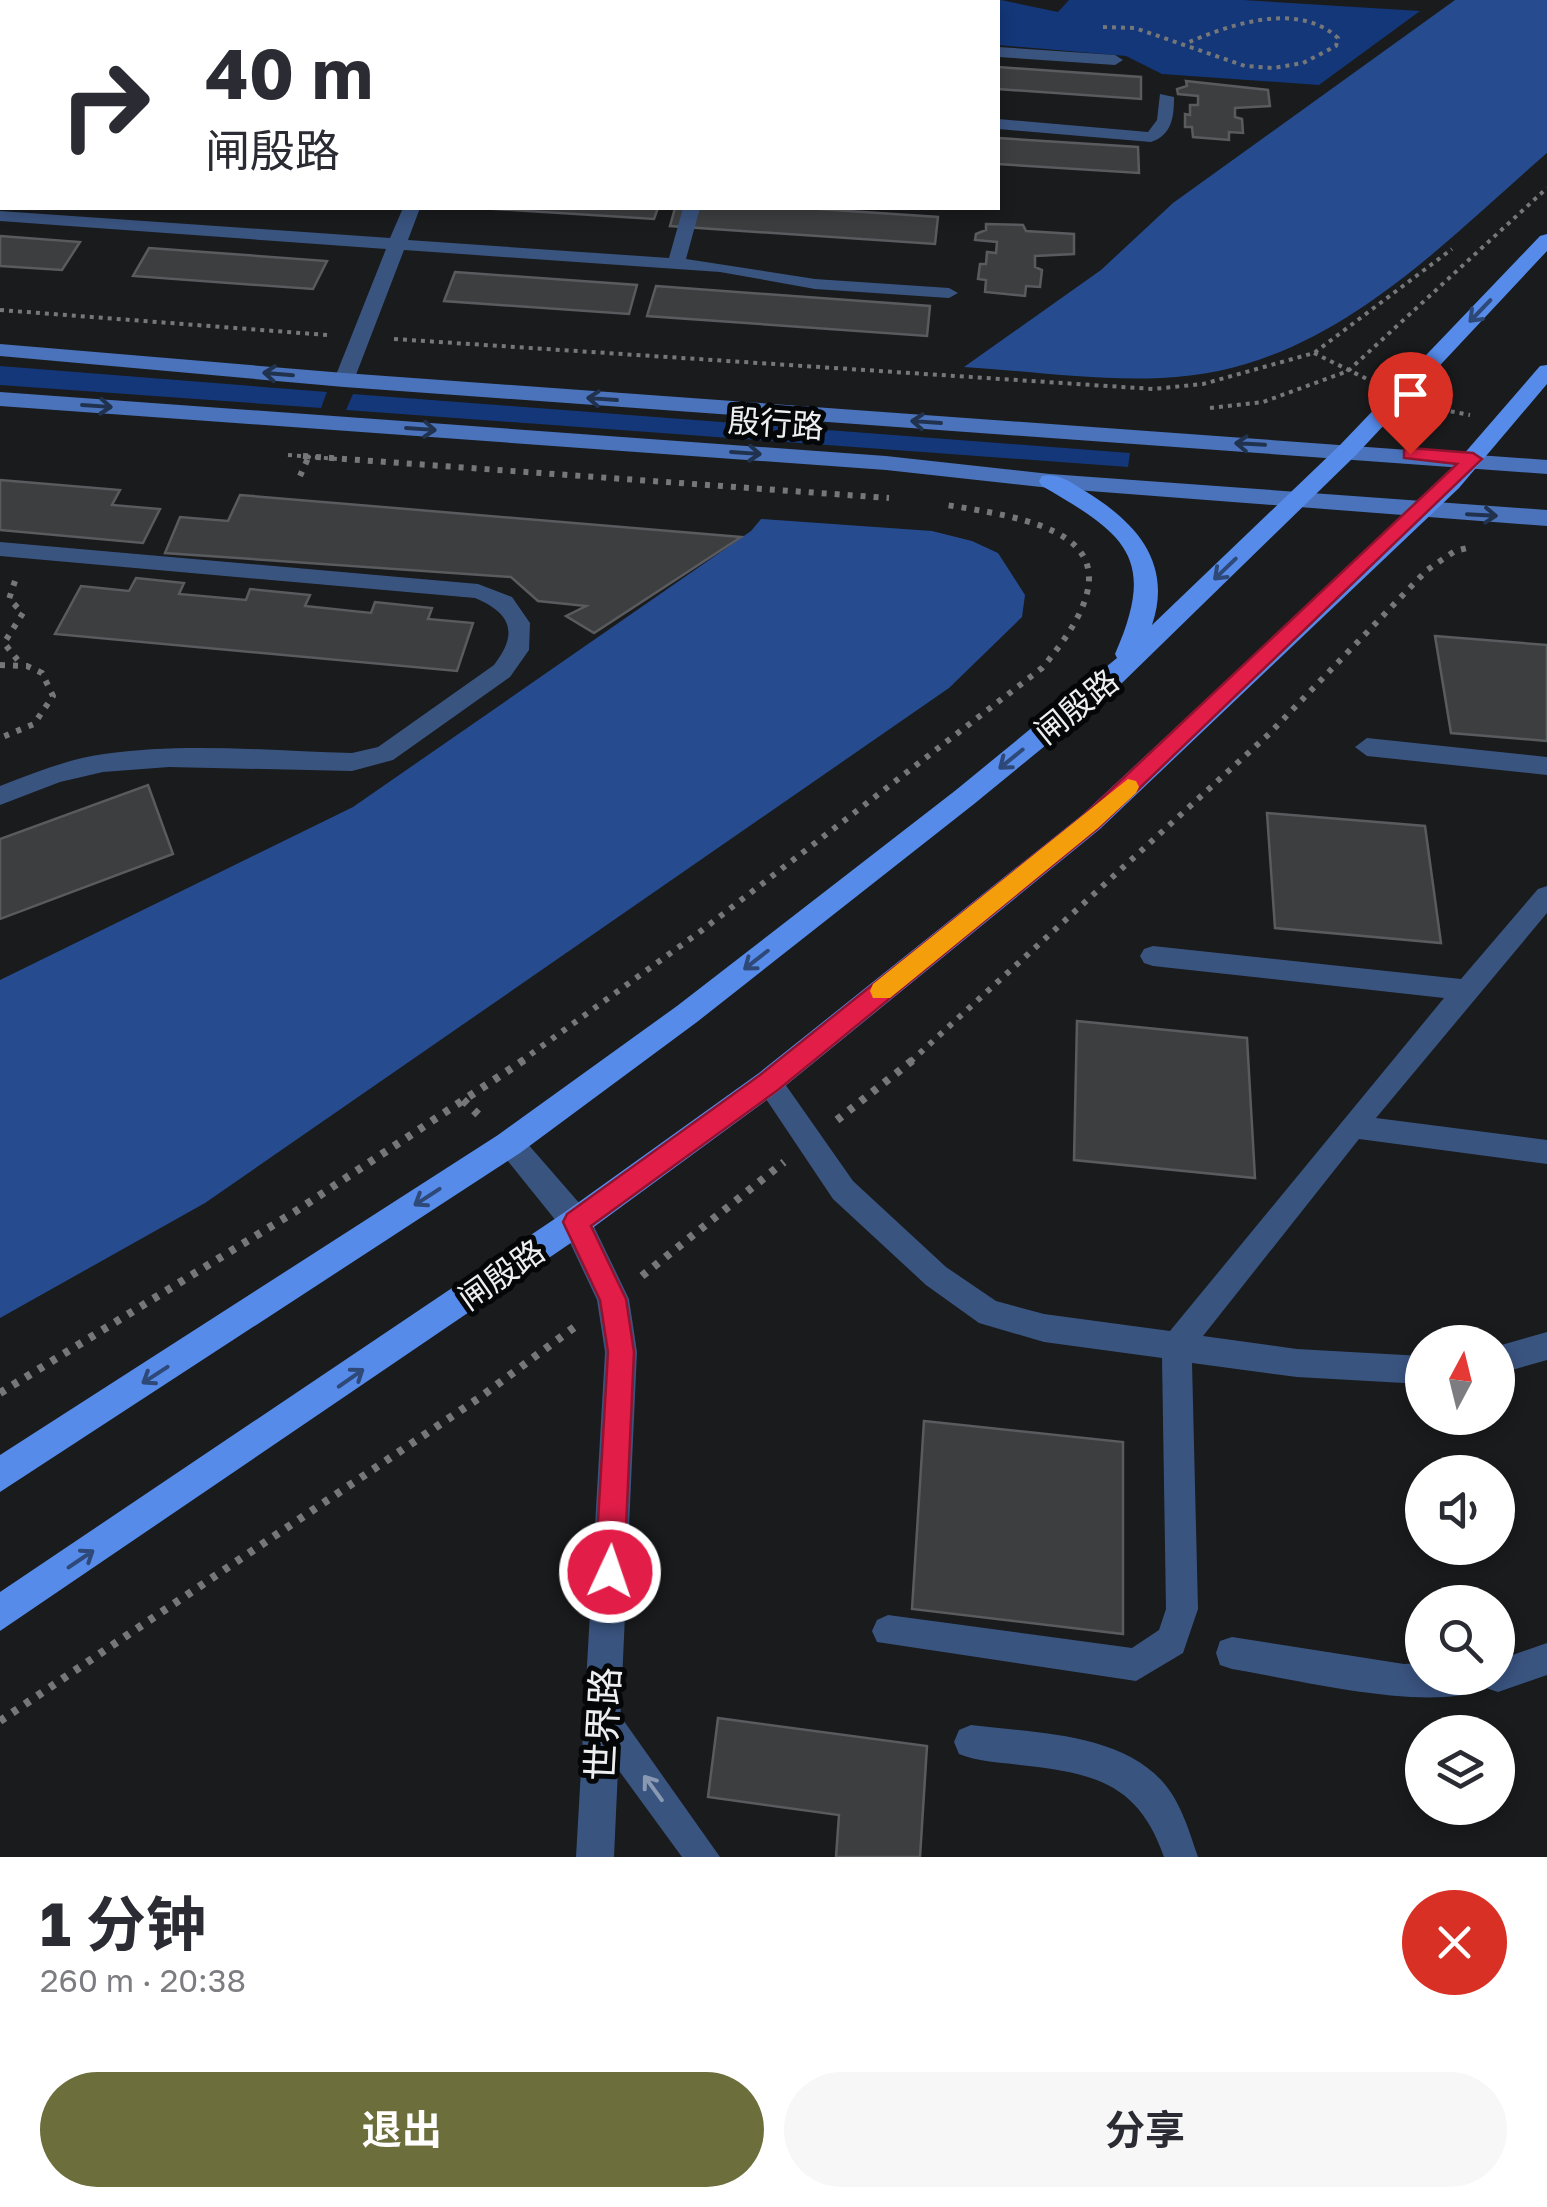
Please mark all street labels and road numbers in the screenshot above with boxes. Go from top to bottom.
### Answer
street label: 殷行路 [727,401,825,445]
street label: 闸殷路 [1027,661,1125,751]
street label: 闸殷路 [451,1231,551,1317]
street label: 世界路 [577,1666,627,1782]

